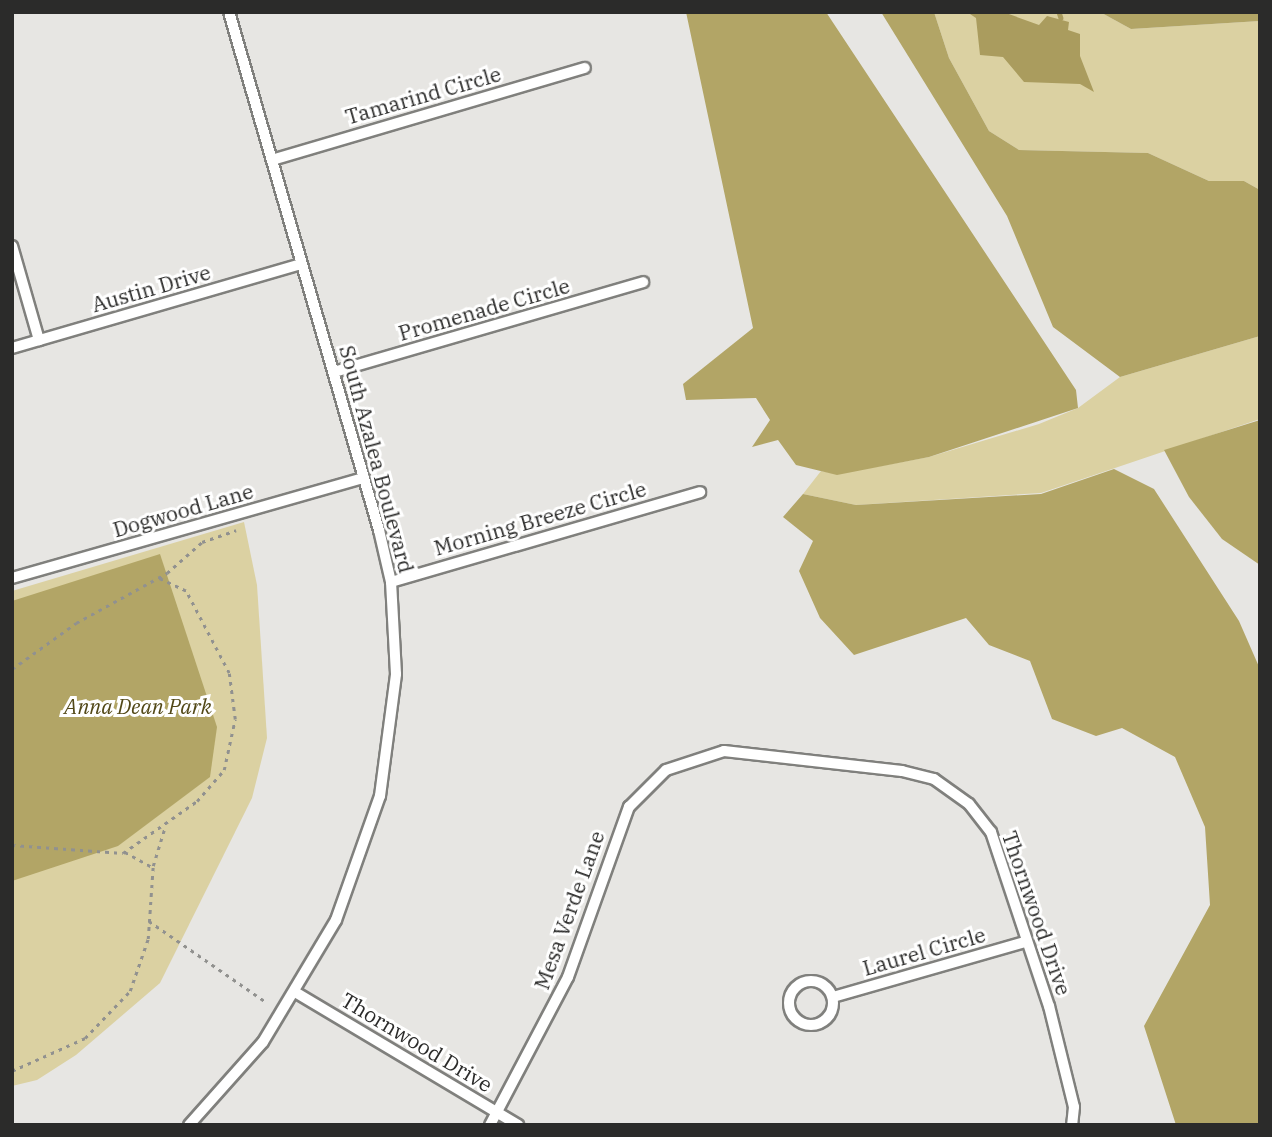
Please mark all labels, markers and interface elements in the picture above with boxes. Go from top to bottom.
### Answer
street label: Tamarind Circle [342,61,504,129]
street label: Austin Drive [89,259,213,317]
street label: Promenade Circle [395,272,573,346]
street label: South Azalea Boulevard [334,342,420,576]
street label: Morning Breeze Circle [431,476,649,560]
street label: Dogwood Lane [110,478,256,542]
park label: Anna Dean Park [64,693,212,719]
street label: Mesa Verde Lane [529,827,609,993]
street label: Thornwood Drive [997,828,1077,998]
street label: Laurel Circle [860,921,988,981]
street label: Thornwood Drive [337,987,497,1097]

